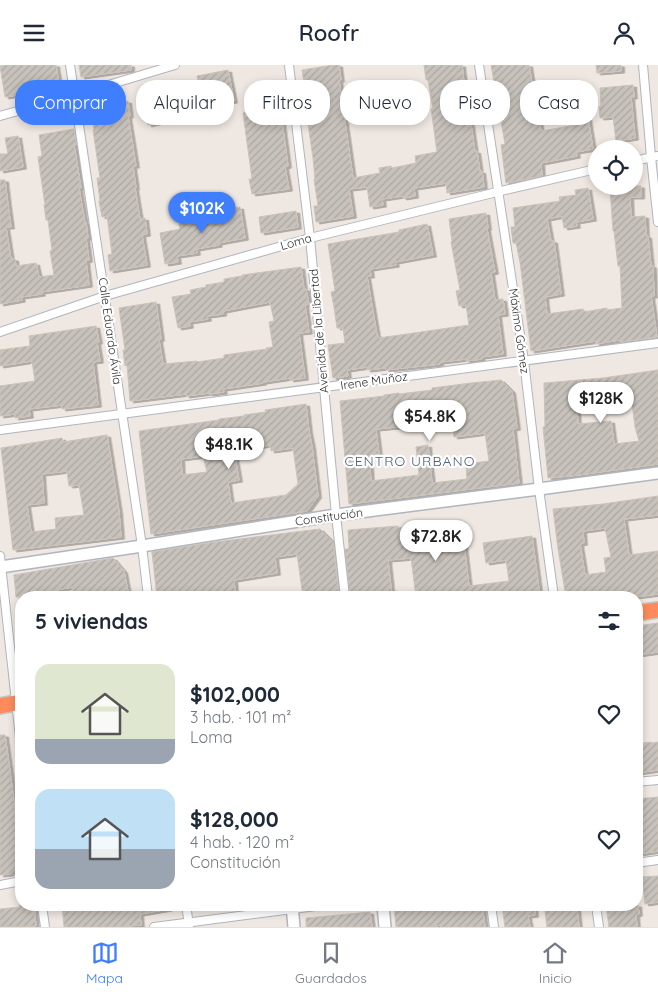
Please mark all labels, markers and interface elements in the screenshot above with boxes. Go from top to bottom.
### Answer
icon: menu [20,19,48,47]
text: Roofr [299,19,359,47]
icon: person [610,19,638,47]
chip: Comprar [15,80,126,125]
chip: Alquilar [136,80,234,125]
chip: Filtros [244,80,330,125]
chip: Nuevo [340,80,430,125]
chip: Piso [440,80,510,125]
chip: Casa [520,80,598,125]
map controls [588,140,643,195]
button: locate [588,140,643,195]
pin: $102K [167,191,237,234]
text: $102K [179,198,225,218]
street label: Loma [278,230,313,253]
street label: Avenida de la Libertad [306,268,331,394]
street label: Calle Eduardo Ávila [96,277,125,385]
street label: Máximo Gómez [506,287,533,375]
street label: Irene Muñoz [339,368,409,393]
pin: $128K [566,381,636,424]
text: $128K [579,388,623,408]
pin: $54.8K [389,399,471,442]
text: $54.8K [404,406,456,426]
pin: $48.1K [188,427,270,470]
text: $48.1K [205,434,253,454]
district label: CENTRO URBANO [345,452,475,470]
street label: Constitución [294,504,364,529]
pin: $72.8K [395,519,477,562]
text: $72.8K [411,526,461,546]
icon: filters [595,607,623,635]
text: 5 viviendas [35,608,148,634]
text: $102,000 [190,681,280,707]
icon: home [75,684,135,744]
icon: heart [595,700,623,728]
text: 3 hab. · 101 m² [190,707,291,727]
text: Loma [190,727,232,747]
text: $128,000 [190,806,279,832]
icon: home [75,809,135,869]
icon: heart [595,825,623,853]
text: 4 hab. · 120 m² [190,832,294,852]
text: Constitución [190,852,281,872]
tab: Mapa [86,939,123,987]
tab: Guardados [295,939,367,987]
tab: Inicio [539,939,572,987]

